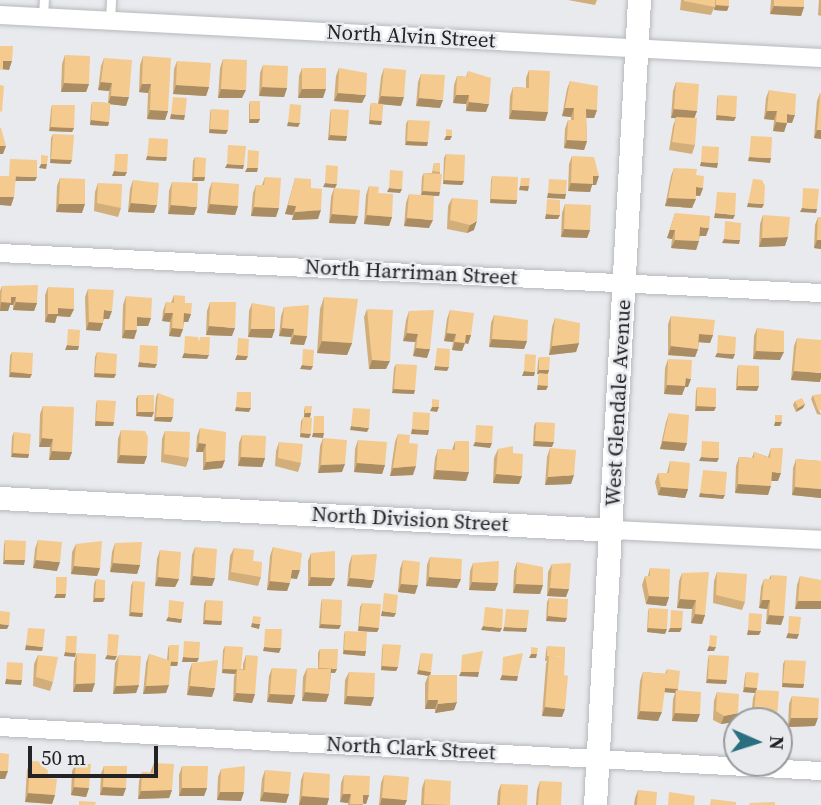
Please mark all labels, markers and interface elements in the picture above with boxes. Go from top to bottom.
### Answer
street label: North Alvin Street [326,19,496,53]
street label: North Harriman Street [304,254,518,290]
street label: West Glendale Avenue [600,299,636,507]
street label: North Division Street [311,501,509,537]
north arrow [723,707,793,777]
street label: North Clark Street [326,731,496,765]
scale bar [32,732,161,776]
text: N [764,735,790,751]
text: 50 m [41,743,86,772]

